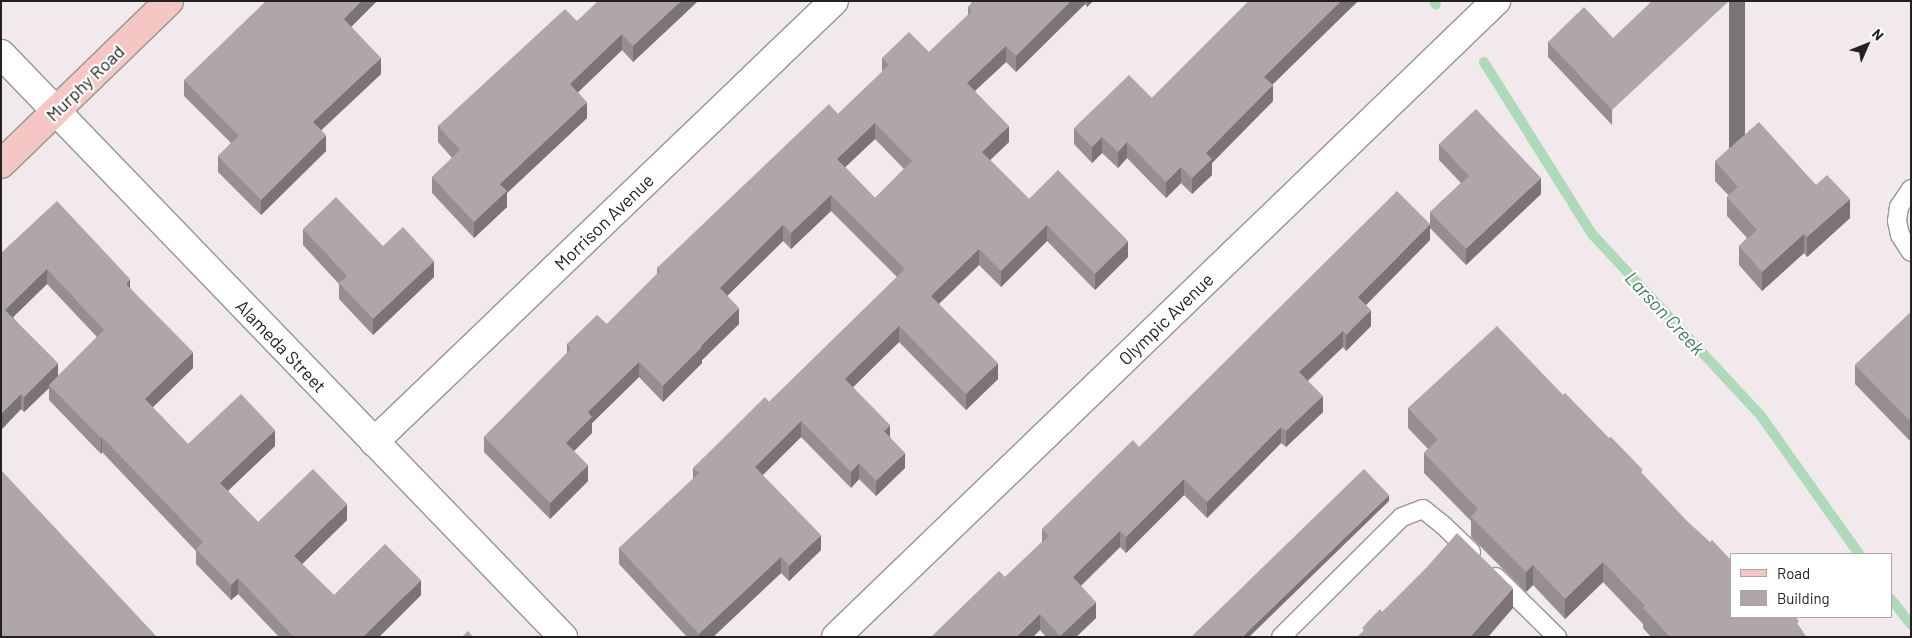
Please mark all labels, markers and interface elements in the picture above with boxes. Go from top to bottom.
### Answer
north arrow [1842,20,1892,70]
text: N [1869,25,1887,43]
street label: Murphy Road [41,40,129,126]
street label: Morrison Avenue [550,169,658,275]
water label: Larson Creek [1620,266,1710,360]
street label: Olympic Avenue [1114,268,1218,370]
street label: Alameda Street [231,295,331,397]
legend [1730,553,1892,618]
text: Road [1777,564,1810,582]
text: Building [1777,589,1830,607]

